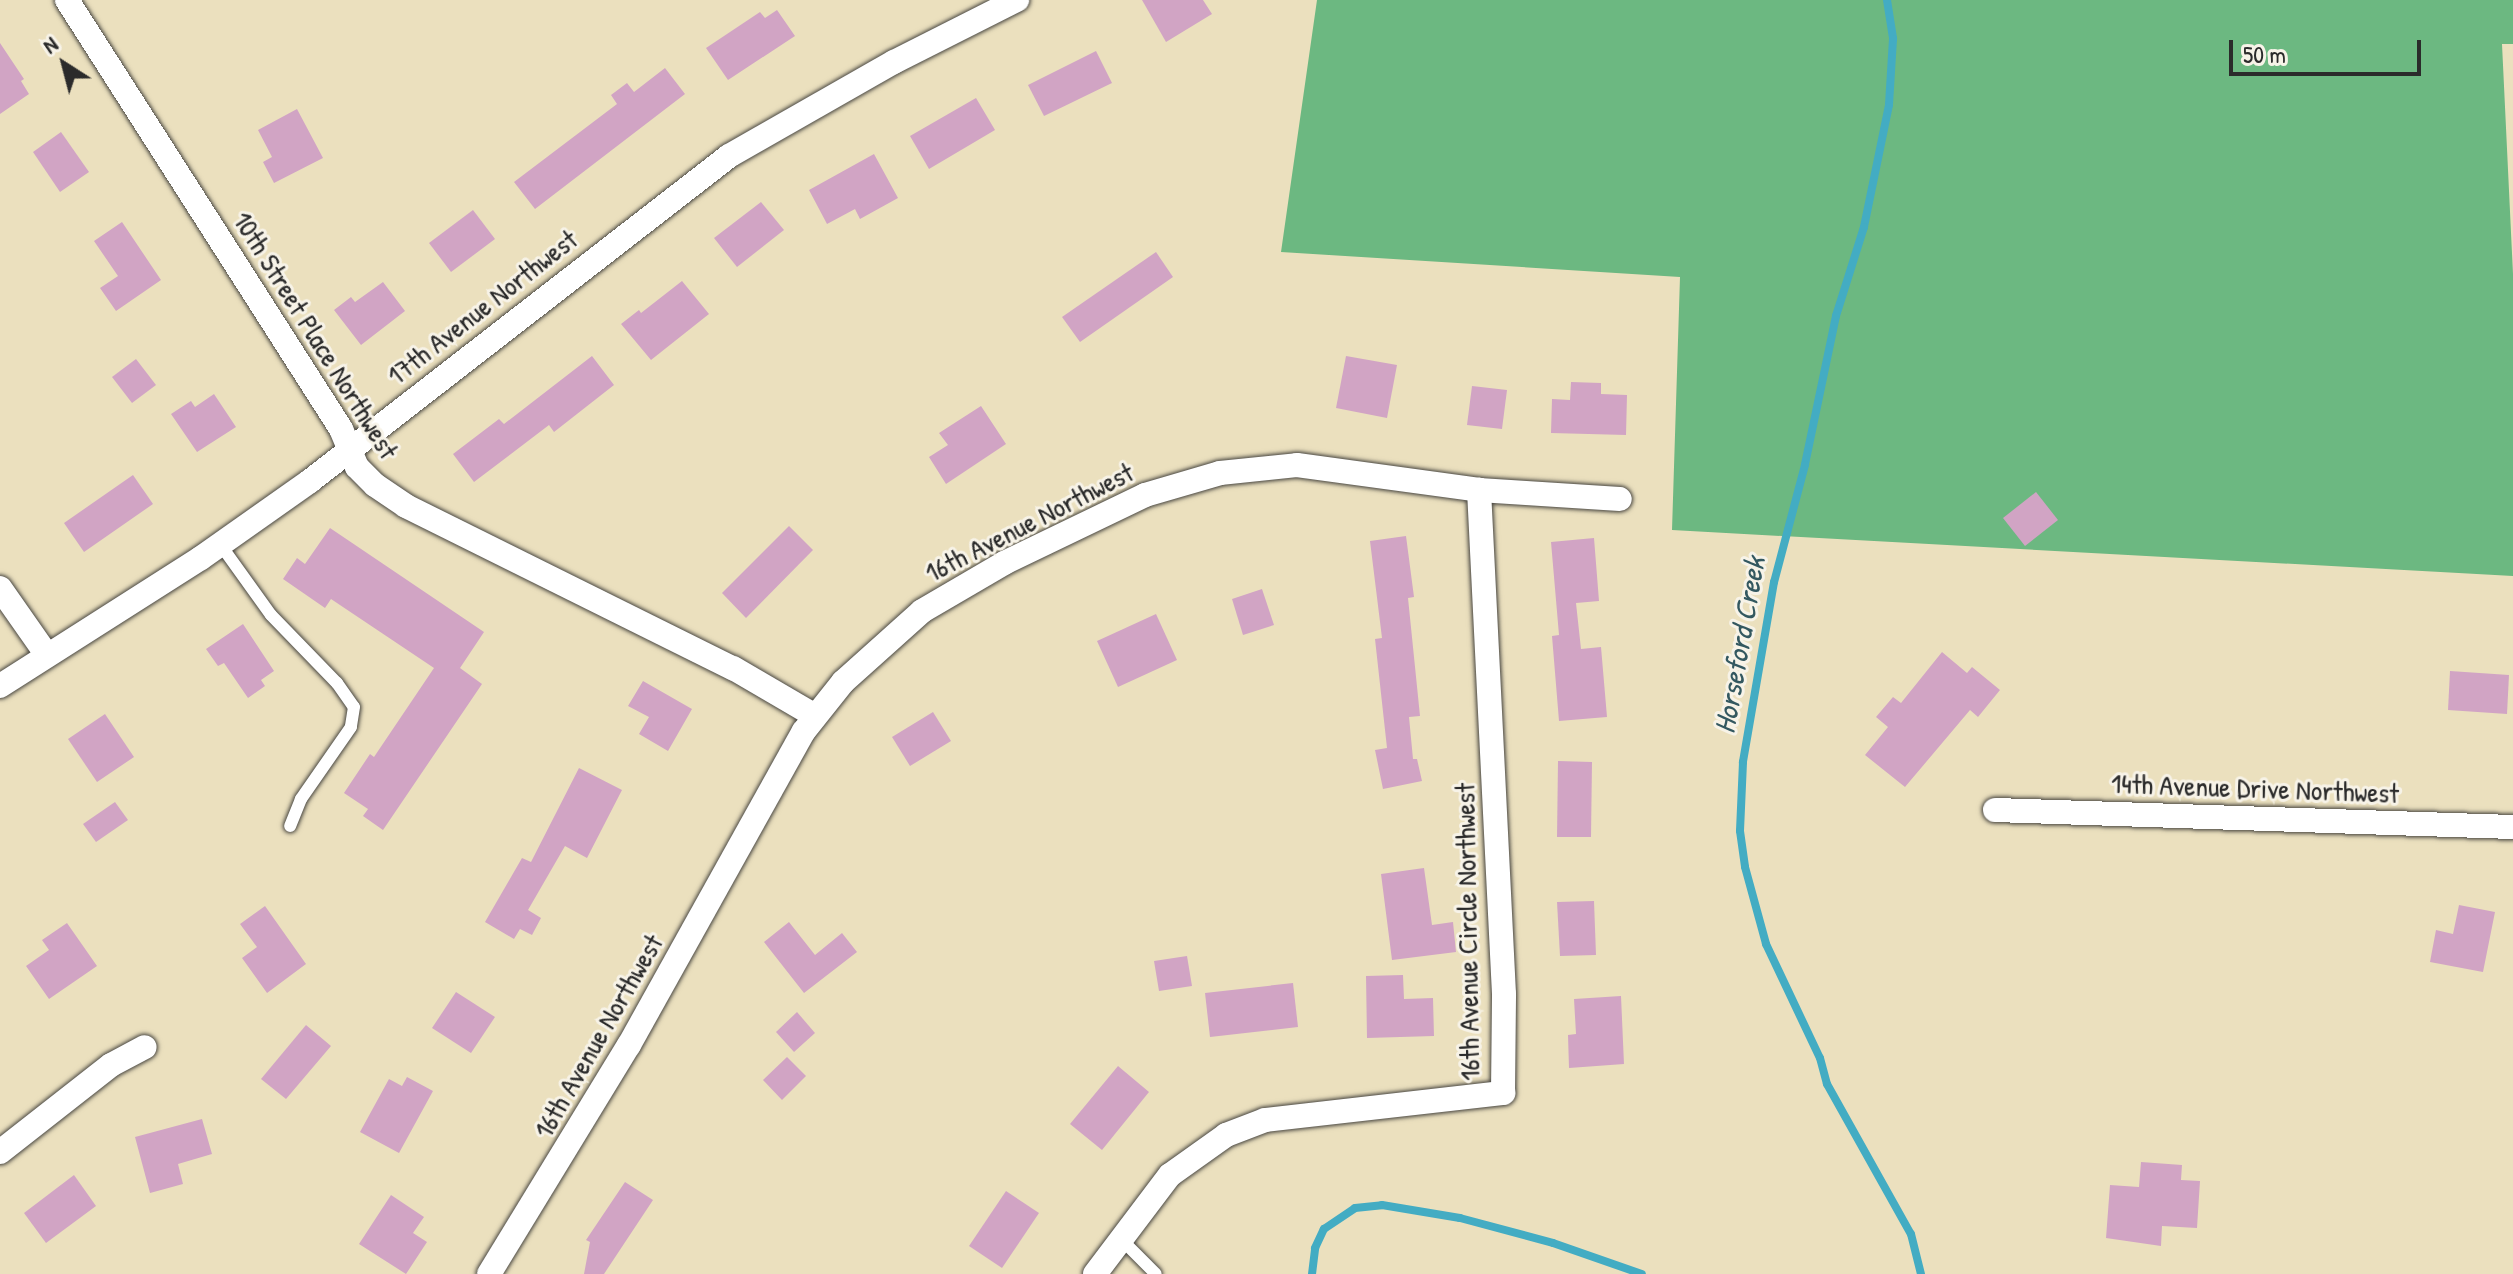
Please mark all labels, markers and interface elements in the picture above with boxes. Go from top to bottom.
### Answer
north arrow [24,24,104,104]
scale bar [2233,24,2425,74]
text: N [36,29,63,60]
text: 50 m [2243,38,2286,70]
street label: 10th Street Place Northwest [226,205,406,465]
street label: 17th Avenue Northwest [380,222,584,392]
street label: 16th Avenue Northwest [919,455,1139,589]
water label: Horseford Creek [1706,554,1772,736]
street label: 14th Avenue Drive Northwest [2111,766,2399,810]
street label: 16th Avenue Circle Northwest [1448,783,1486,1081]
street label: 16th Avenue Northwest [526,928,670,1144]

